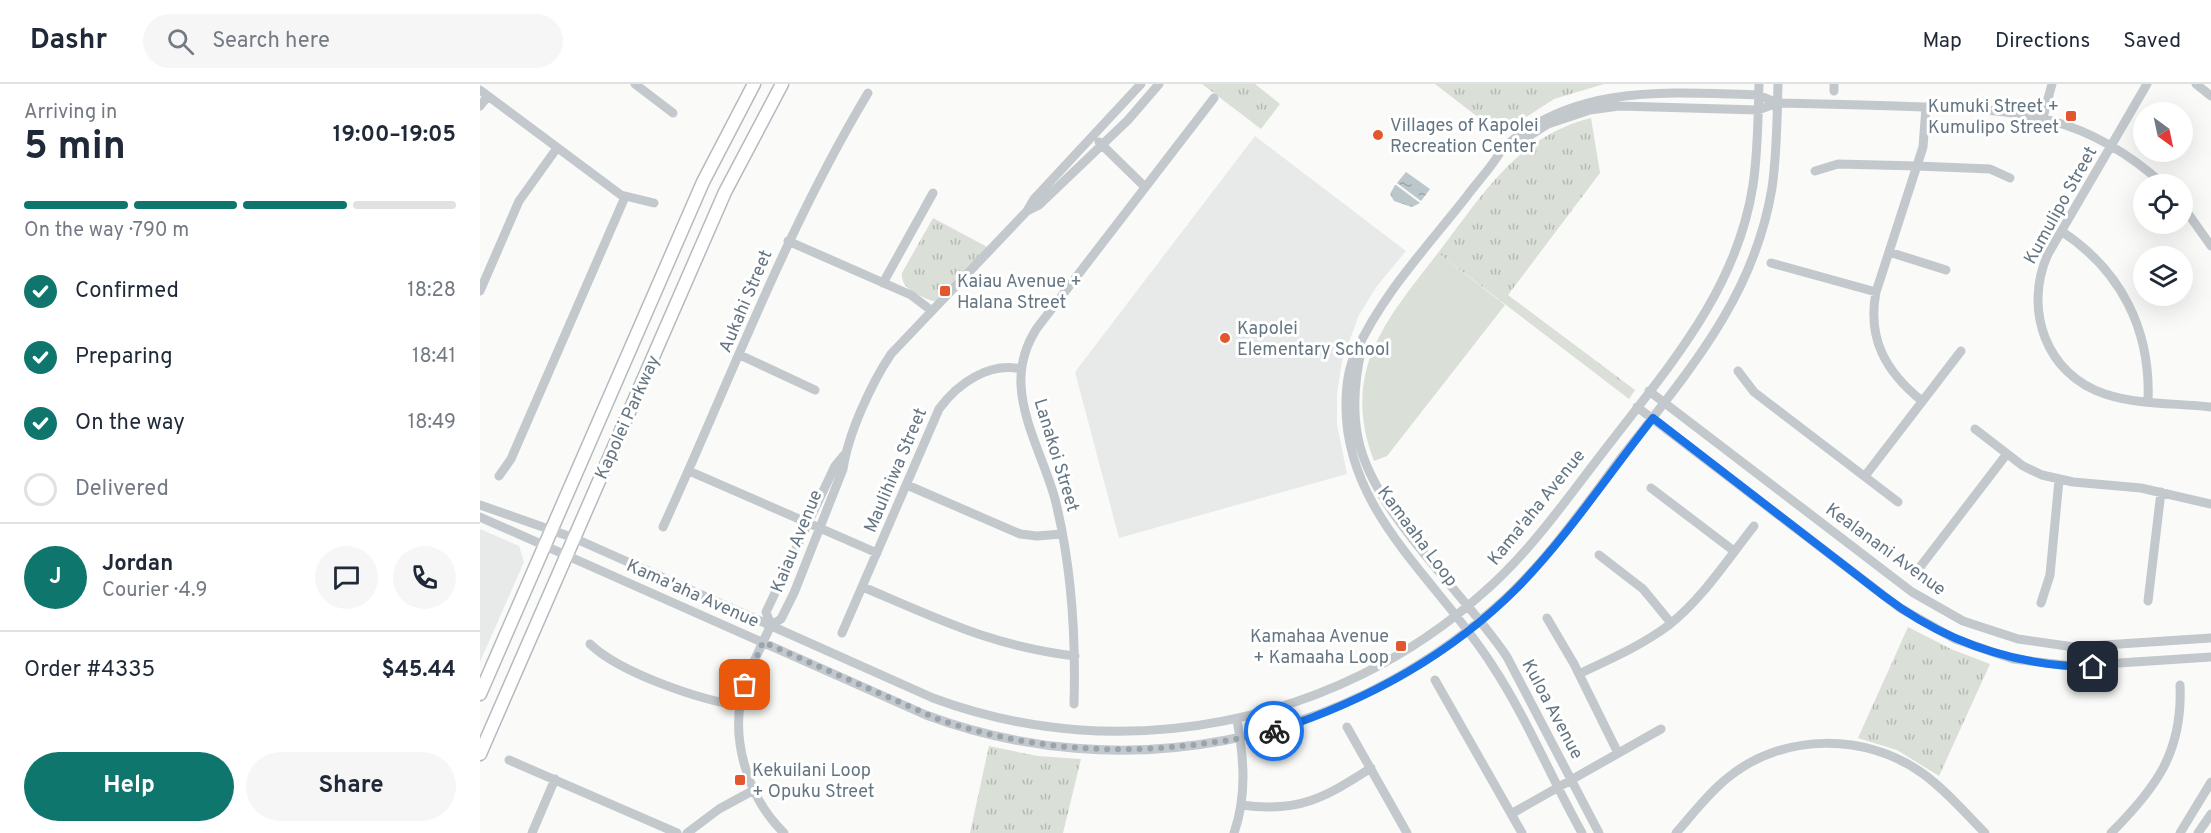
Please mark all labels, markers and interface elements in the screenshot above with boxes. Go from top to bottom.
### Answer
search box [143,14,563,68]
text: Dashr [30,23,107,59]
icon: search [164,25,197,58]
text: Search here [212,28,330,55]
text: Map [1922,28,1962,55]
text: Directions [1995,28,2090,55]
text: Saved [2123,28,2181,55]
place label: Kumuki Street + Kumulipo Street [1928,96,2059,140]
text: Arriving in [24,100,117,126]
north arrow [2133,102,2193,162]
map controls [2133,102,2193,306]
marker: Kumuki Street + Kumulipo Street [2064,109,2078,123]
place label: Villages of Kapolei Recreation Center [1390,115,1539,159]
text: 19:00–19:05 [333,122,456,149]
text: 5 min [24,124,126,173]
marker: Villages of Kapolei Recreation Center [1371,128,1385,142]
street label: Kumulipo Street [2019,143,2103,269]
button: locate [2133,174,2193,234]
text: On the way · 790 m [24,218,189,244]
button: layers [2133,246,2193,306]
street label: Aukahi Street [714,247,778,356]
place label: Kaiau Avenue + Halana Street [957,271,1082,315]
icon: check [24,275,57,308]
text: Confirmed [75,278,179,305]
text: 18:28 [407,278,456,304]
marker: Kaiau Avenue + Halana Street [938,284,952,298]
place label: Kapolei Elementary School [1237,318,1390,362]
marker: Kapolei Elementary School [1218,331,1232,345]
icon: check [24,341,57,374]
text: Preparing [75,344,173,371]
text: 18:41 [412,344,456,370]
street label: Kapolei Parkway [591,352,666,483]
street label: Lanakoi Street [1027,396,1084,515]
street label: Maulihiwa Street [860,405,933,537]
icon: check [24,407,57,440]
text: On the way [75,410,185,437]
text: 18:49 [408,410,456,436]
street label: Kama'aha Avenue [1483,445,1591,571]
text: Delivered [75,476,169,503]
street label: Kamaaha Loop [1371,482,1462,592]
street label: Kaiau Avenue [766,487,828,596]
street label: Kealanani Avenue [1820,499,1950,602]
button: chat [315,546,378,609]
button: phone [393,546,456,609]
text: Jordan [102,551,173,578]
street label: Kama'aha Avenue [622,555,762,634]
text: J [49,564,62,591]
text: Courier · 4.9 [102,578,207,604]
place label: Kamahaa Avenue + Kamaaha Loop [1250,626,1389,670]
marker: Kamahaa Avenue + Kamaaha Loop [1394,639,1408,653]
pin [2067,641,2118,692]
icon: home [2076,650,2109,683]
street label: Kuloa Avenue [1516,656,1588,764]
text: Order #4335 [24,657,155,684]
text: $45.44 [382,657,456,684]
pin [719,659,770,710]
icon: bag [728,668,761,701]
courier [1244,701,1304,761]
icon: bike [1258,715,1291,748]
button: Help [24,752,234,821]
button: Share [246,752,456,821]
place label: Kekuilani Loop + Opuku Street [752,760,875,804]
marker: Kekuilani Loop + Opuku Street [733,773,747,787]

